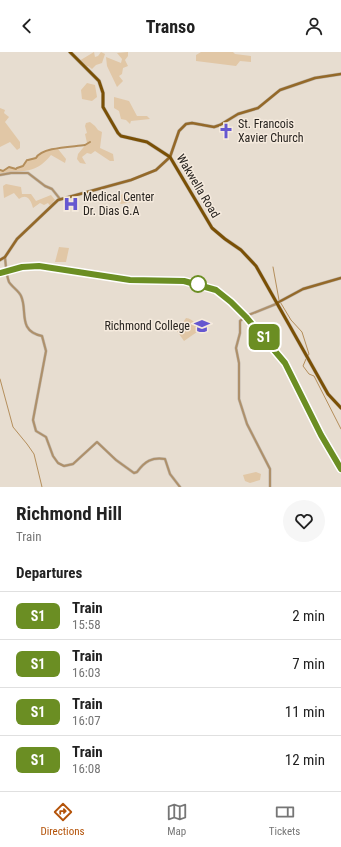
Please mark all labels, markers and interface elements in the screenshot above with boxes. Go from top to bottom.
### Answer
icon: back [16,15,38,37]
icon: person [303,15,325,37]
text: Transo [146,16,195,37]
place label: St. Francois Xavier Church [238,117,304,145]
church icon: St. Francois Xavier Church [217,122,235,140]
street label: Wakwella Road [174,152,222,220]
place label: Medical Center Dr. Dias G.A [83,190,155,218]
hospital icon: Medical Center Dr. Dias G.A [62,195,80,213]
unlabelled marker [189,275,207,293]
school or university icon: Richmond College [193,317,211,335]
place label: Richmond College [104,319,190,333]
line badge: S1 [246,324,282,350]
text: S1 [257,329,271,345]
button: heart [283,500,325,542]
text: Richmond Hill [16,502,122,525]
text: Train [16,529,42,544]
text: Departures [16,564,82,582]
text: Train [72,599,103,617]
text: 2 min [292,607,325,625]
text: S1 [31,608,45,624]
text: 15:58 [72,617,101,632]
text: Train [72,647,103,665]
text: 7 min [292,655,325,673]
text: S1 [31,656,45,672]
text: 16:03 [72,665,101,680]
text: Train [72,695,103,713]
text: 11 min [285,703,325,721]
text: S1 [31,704,45,720]
text: 16:07 [72,713,101,728]
text: Train [72,743,103,761]
text: 12 min [285,751,325,769]
text: S1 [31,752,45,768]
text: 16:08 [72,761,101,776]
tab: Directions [41,801,85,838]
tab: Map [166,801,188,838]
tab: Tickets [269,801,300,838]

